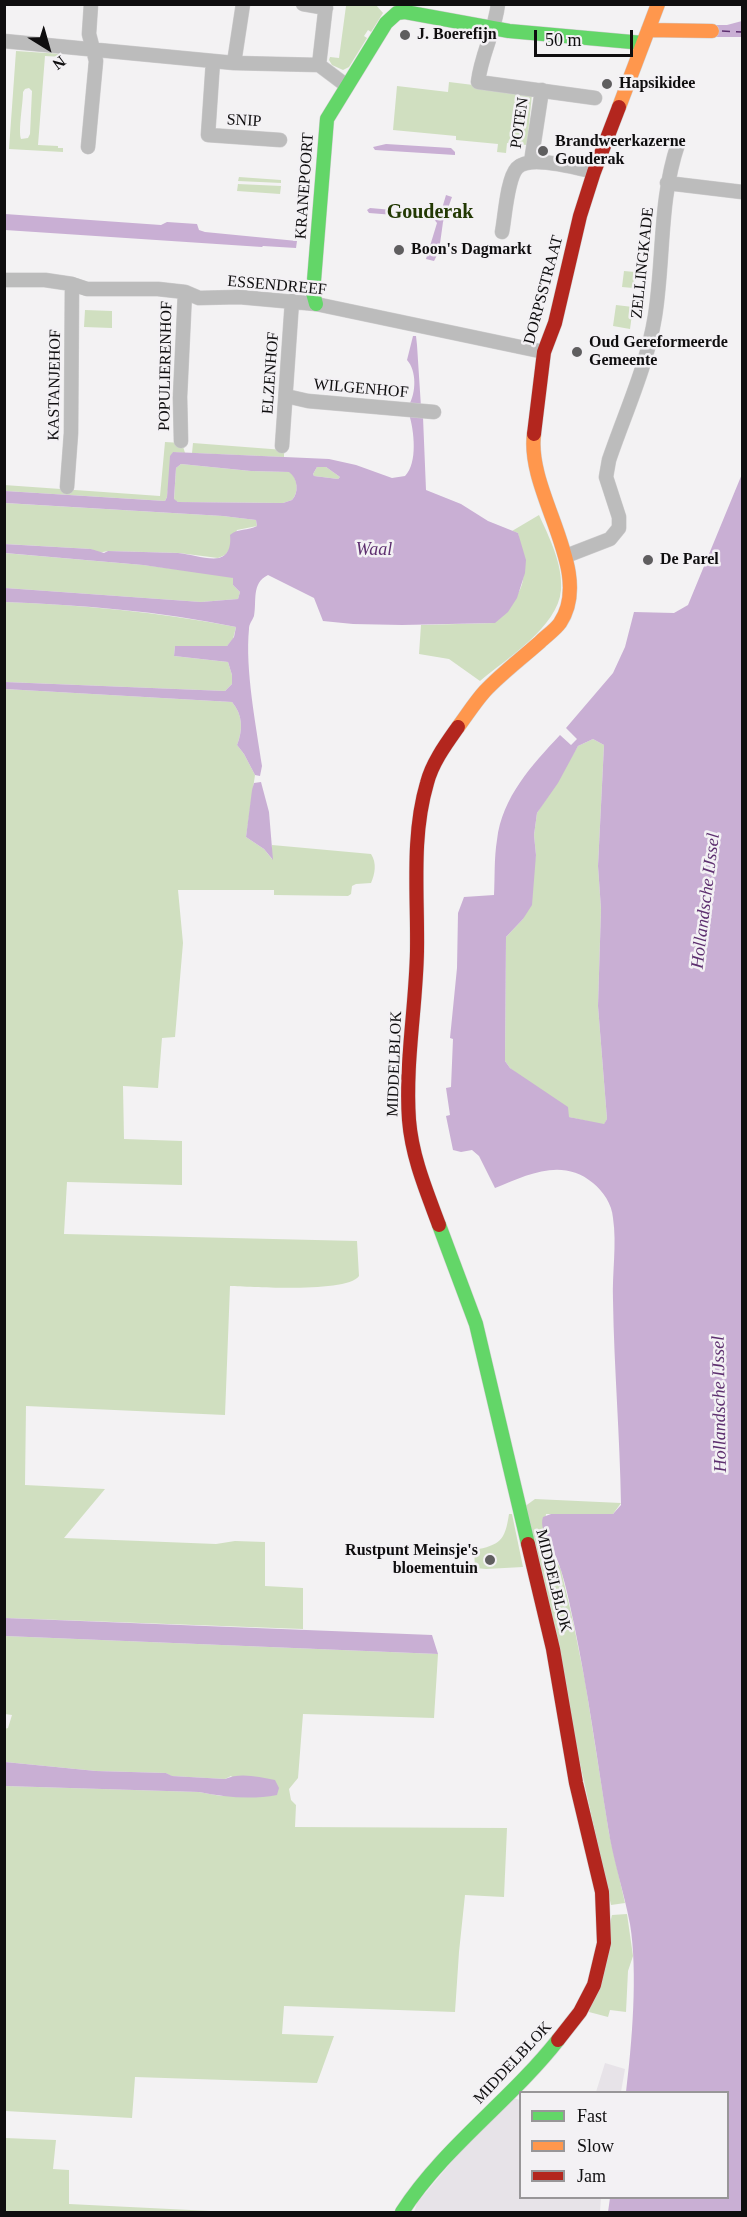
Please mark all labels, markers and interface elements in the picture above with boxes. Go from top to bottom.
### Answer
north arrow [18,18,78,78]
scale bar [537,18,636,56]
place label: J. Boerefijn [417,25,497,45]
marker: J. Boerefijn [398,28,412,42]
text: 50 m [545,30,582,50]
text: N [49,53,69,73]
place label: Hapsikidee [619,74,695,94]
marker: Hapsikidee [600,77,614,91]
street label: POTEN [507,96,533,150]
street label: SNIP [226,111,262,131]
street label: KRANEPOORT [292,132,318,240]
place label: Brandweerkazerne Gouderak [555,132,686,170]
marker: Brandweerkazerne Gouderak [536,144,550,158]
district label: Gouderak [387,201,473,225]
street label: ZELLINGKADE [628,206,658,320]
street label: DORPSSTRAAT [520,233,568,347]
place label: Boon's Dagmarkt [411,240,531,260]
marker: Boon's Dagmarkt [392,243,406,257]
street label: ESSENDREEF [227,272,327,300]
street label: POPULIERENHOF [155,301,177,431]
street label: KASTANJEHOF [44,329,66,441]
street label: ELZENHOF [259,331,283,415]
place label: Oud Gereformeerde Gemeente [589,333,728,371]
marker: Oud Gereformeerde Gemeente [570,345,584,359]
street label: WILGENHOF [313,375,409,403]
water label: Waal [356,539,392,561]
place label: De Parel [660,550,719,570]
marker: De Parel [641,553,655,567]
water label: Hollandsche IJssel [687,832,725,970]
street label: MIDDELBLOK [384,1011,406,1117]
water label: Hollandsche IJssel [708,1336,732,1472]
street label: MIDDELBLOK [531,1527,575,1635]
place label: Rustpunt Meinsje's bloementuin [345,1541,478,1579]
marker: Rustpunt Meinsje's bloementuin [483,1553,497,1567]
street label: MIDDELBLOK [470,2018,556,2108]
legend [519,2091,729,2199]
text: Fast [577,2106,607,2126]
text: Slow [577,2136,614,2156]
text: Jam [577,2166,606,2186]

